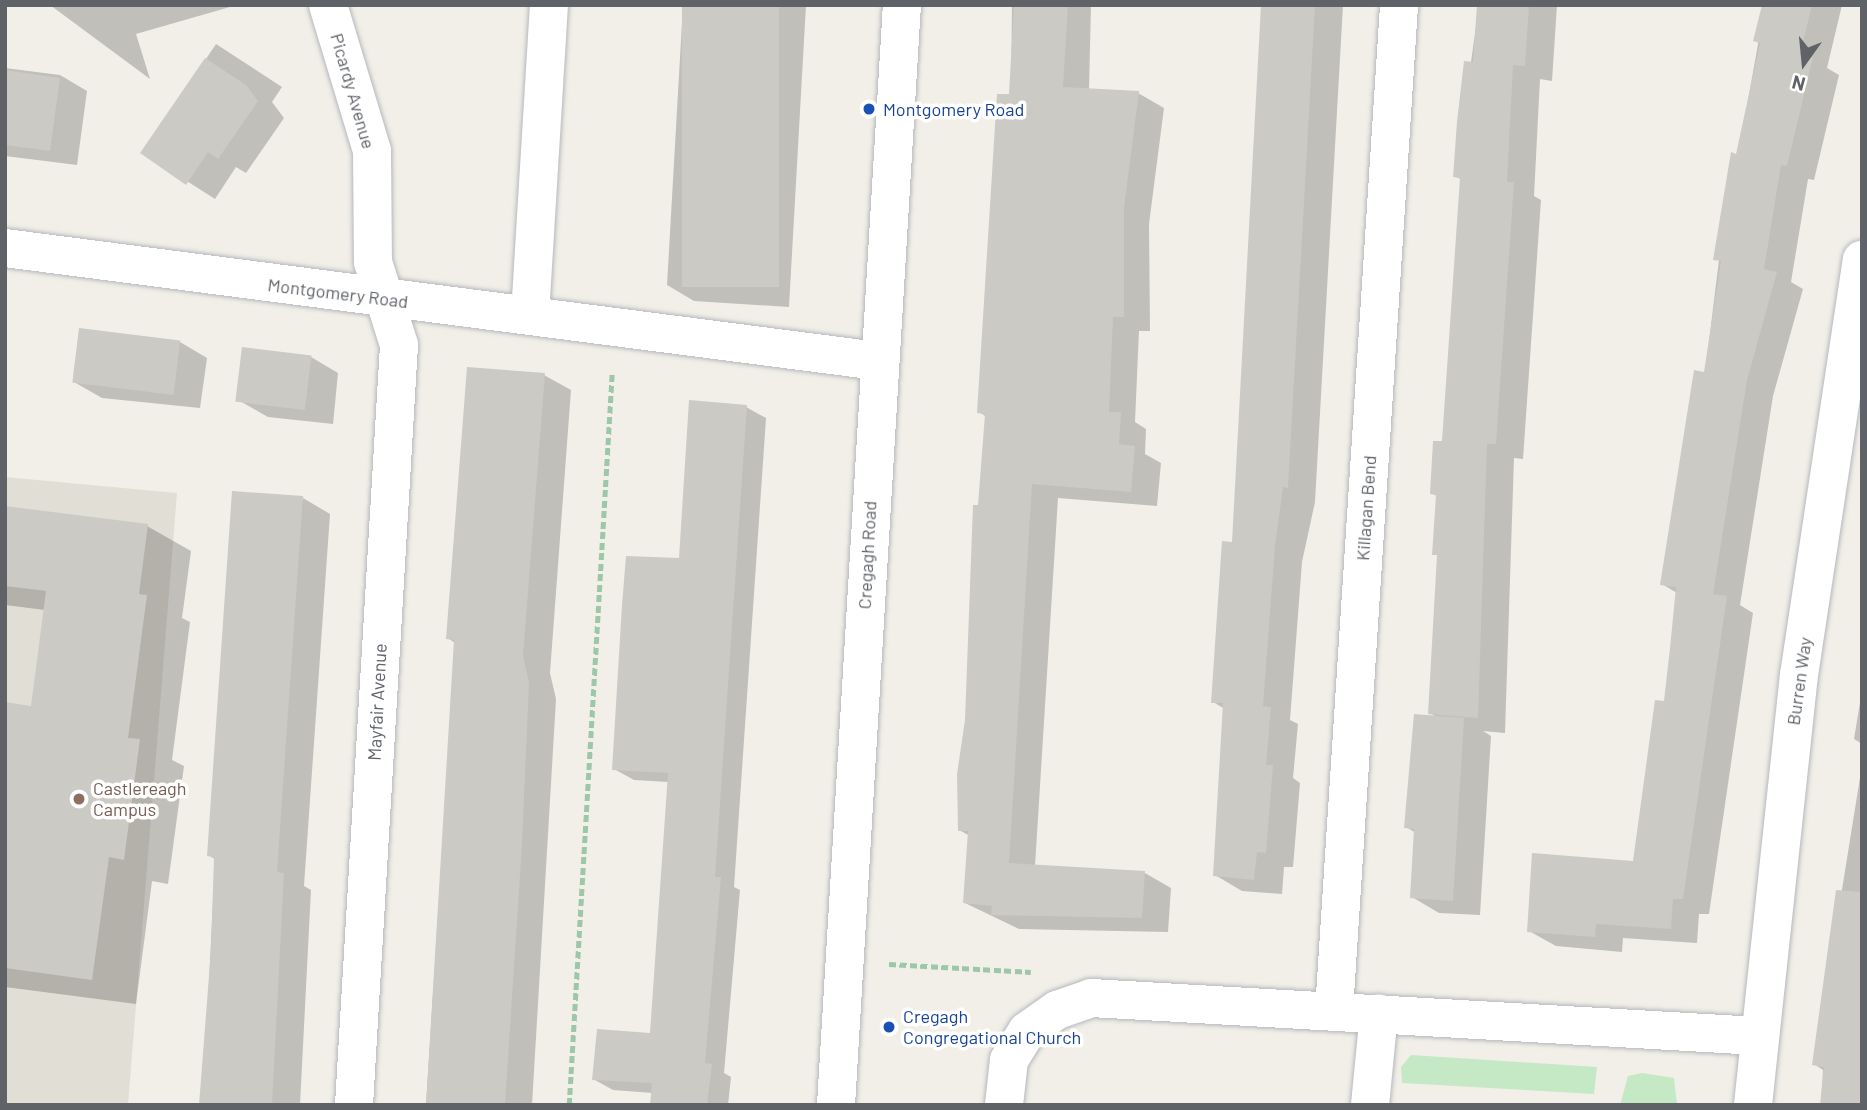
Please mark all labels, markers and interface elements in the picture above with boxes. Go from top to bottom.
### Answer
north arrow [1769,28,1839,98]
street label: Picardy Avenue [326,31,380,151]
text: N [1789,71,1808,97]
place label: Montgomery Road [883,98,1024,120]
marker: Montgomery Road [861,101,877,117]
street label: Montgomery Road [267,274,409,312]
street label: Killagan Bend [1352,455,1380,561]
street label: Cregagh Road [853,500,881,610]
street label: Burren Way [1782,635,1816,727]
street label: Mayfair Avenue [363,643,391,761]
place label: Castlereagh Campus [93,778,186,820]
marker: Castlereagh Campus [71,791,87,807]
place label: Cregagh Congregational Church [903,1006,1081,1048]
marker: Cregagh Congregational Church [881,1019,897,1035]

